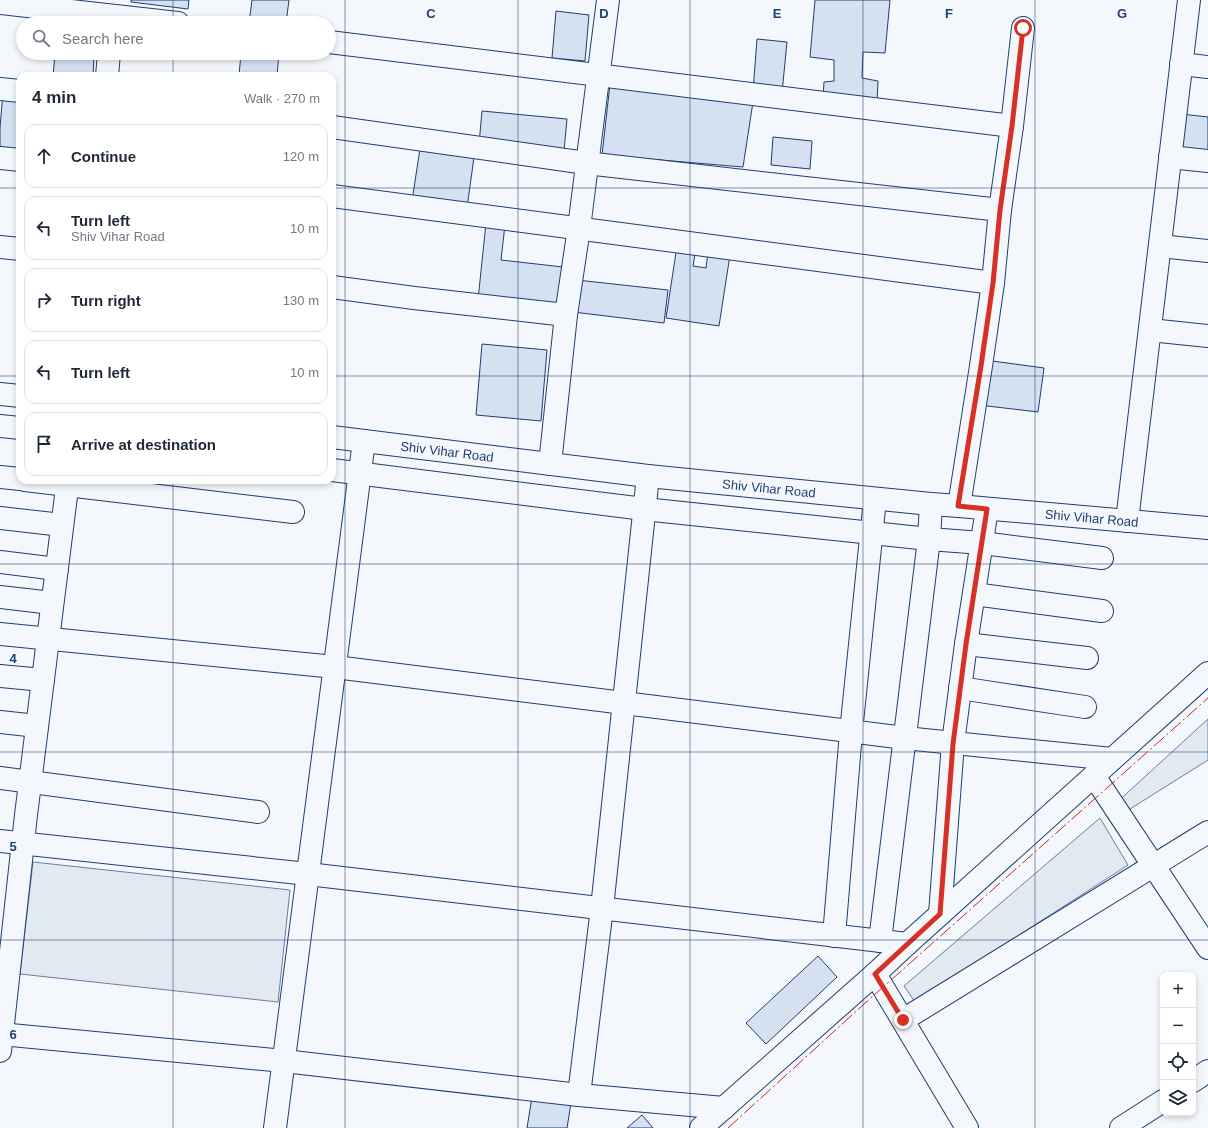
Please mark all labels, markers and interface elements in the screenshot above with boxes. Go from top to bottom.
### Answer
text: C [426,6,436,21]
text: D [599,6,609,21]
text: E [773,6,782,21]
text: F [945,6,953,21]
text: G [1117,6,1127,21]
search box [16,16,336,60]
route start [1014,19,1032,37]
icon: search [30,27,52,49]
text: Search here [62,30,144,47]
text: 4 min [32,88,76,107]
text: Walk · 270 m [244,91,320,106]
icon: ahead [33,145,55,167]
text: Continue [71,148,136,165]
text: 120 m [283,149,319,164]
text: Turn left [71,212,130,229]
icon: left [33,217,55,239]
text: 10 m [290,221,319,236]
text: Shiv Vihar Road [71,229,165,244]
icon: right [33,289,55,311]
text: Turn right [71,292,141,309]
text: 130 m [283,293,319,308]
icon: left [33,361,55,383]
text: Turn left [71,364,130,381]
text: 10 m [290,365,319,380]
icon: arrive [33,433,55,455]
text: Arrive at destination [71,436,216,453]
street label: Shiv Vihar Road [400,439,495,465]
street label: Shiv Vihar Road [722,476,816,501]
street label: Shiv Vihar Road [1044,507,1139,530]
text: 4 [9,651,17,666]
text: 5 [9,839,17,854]
map controls [1160,972,1196,1116]
button: + [1160,972,1196,1008]
button: − [1160,1008,1196,1044]
route end [894,1011,912,1029]
text: 6 [9,1027,17,1042]
button: locate [1160,1044,1196,1080]
button: layers [1160,1080,1196,1116]

